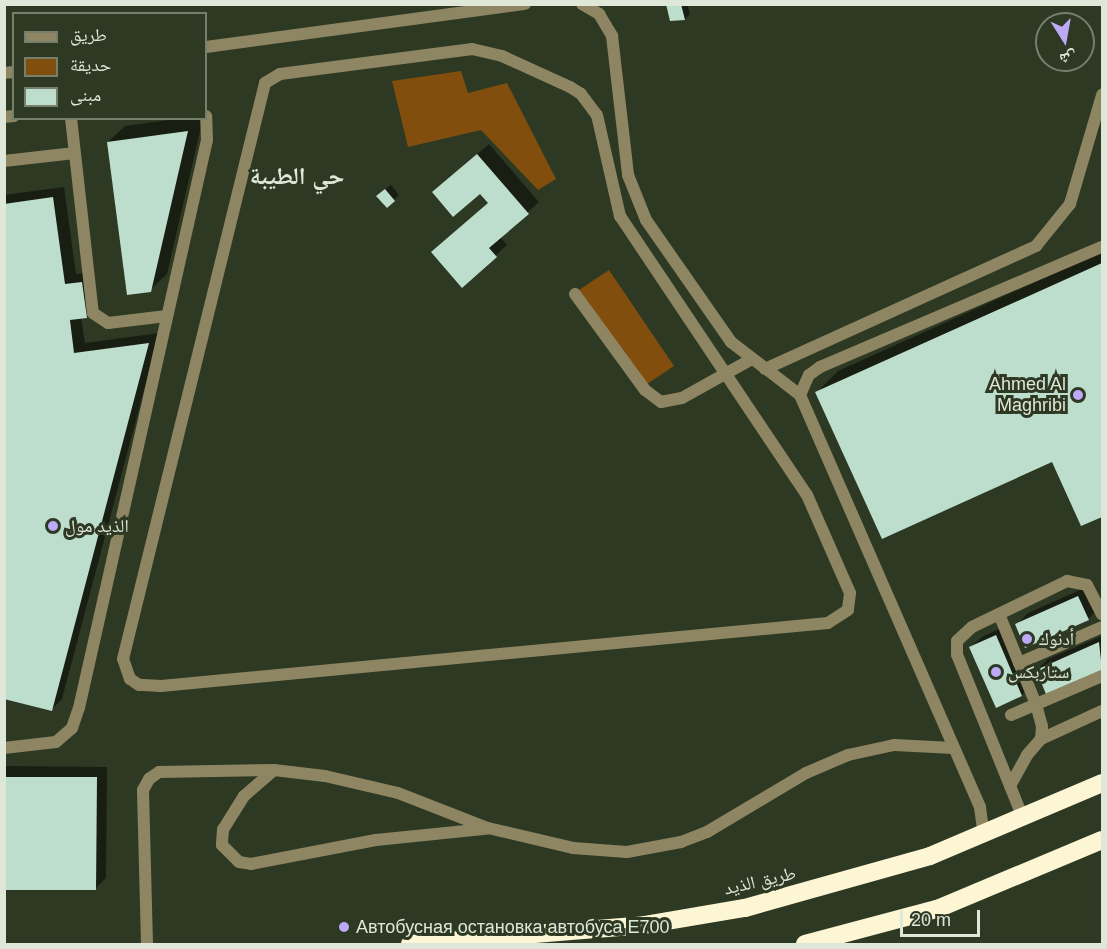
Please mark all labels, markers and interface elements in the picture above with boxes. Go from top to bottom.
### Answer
legend [12,12,207,120]
north arrow [1035,12,1095,72]
text: طريق [70,25,107,45]
text: ش [1058,48,1078,68]
text: حديقة [70,55,111,75]
text: مبنى [70,85,101,105]
district label: حي الطيبة [250,162,344,190]
place label: Ahmed Al Maghribi [988,374,1066,416]
marker: Ahmed Al Maghribi [1071,388,1085,402]
place label: الذيد مول [65,515,129,537]
marker: الذيد مول [46,519,60,533]
place label: أدنوك [1039,628,1074,650]
marker: أدنوك [1020,632,1034,646]
place label: ستاربكس [1008,661,1069,683]
marker: ستاربكس [989,665,1003,679]
street label: طريق الذيد [722,862,798,900]
scale bar [903,898,982,936]
text: 20 m [911,910,951,930]
place label: Автобусная остановка автобуса Е700 [356,916,669,938]
marker: Автобусная остановка автобуса Е700 [337,920,351,934]

